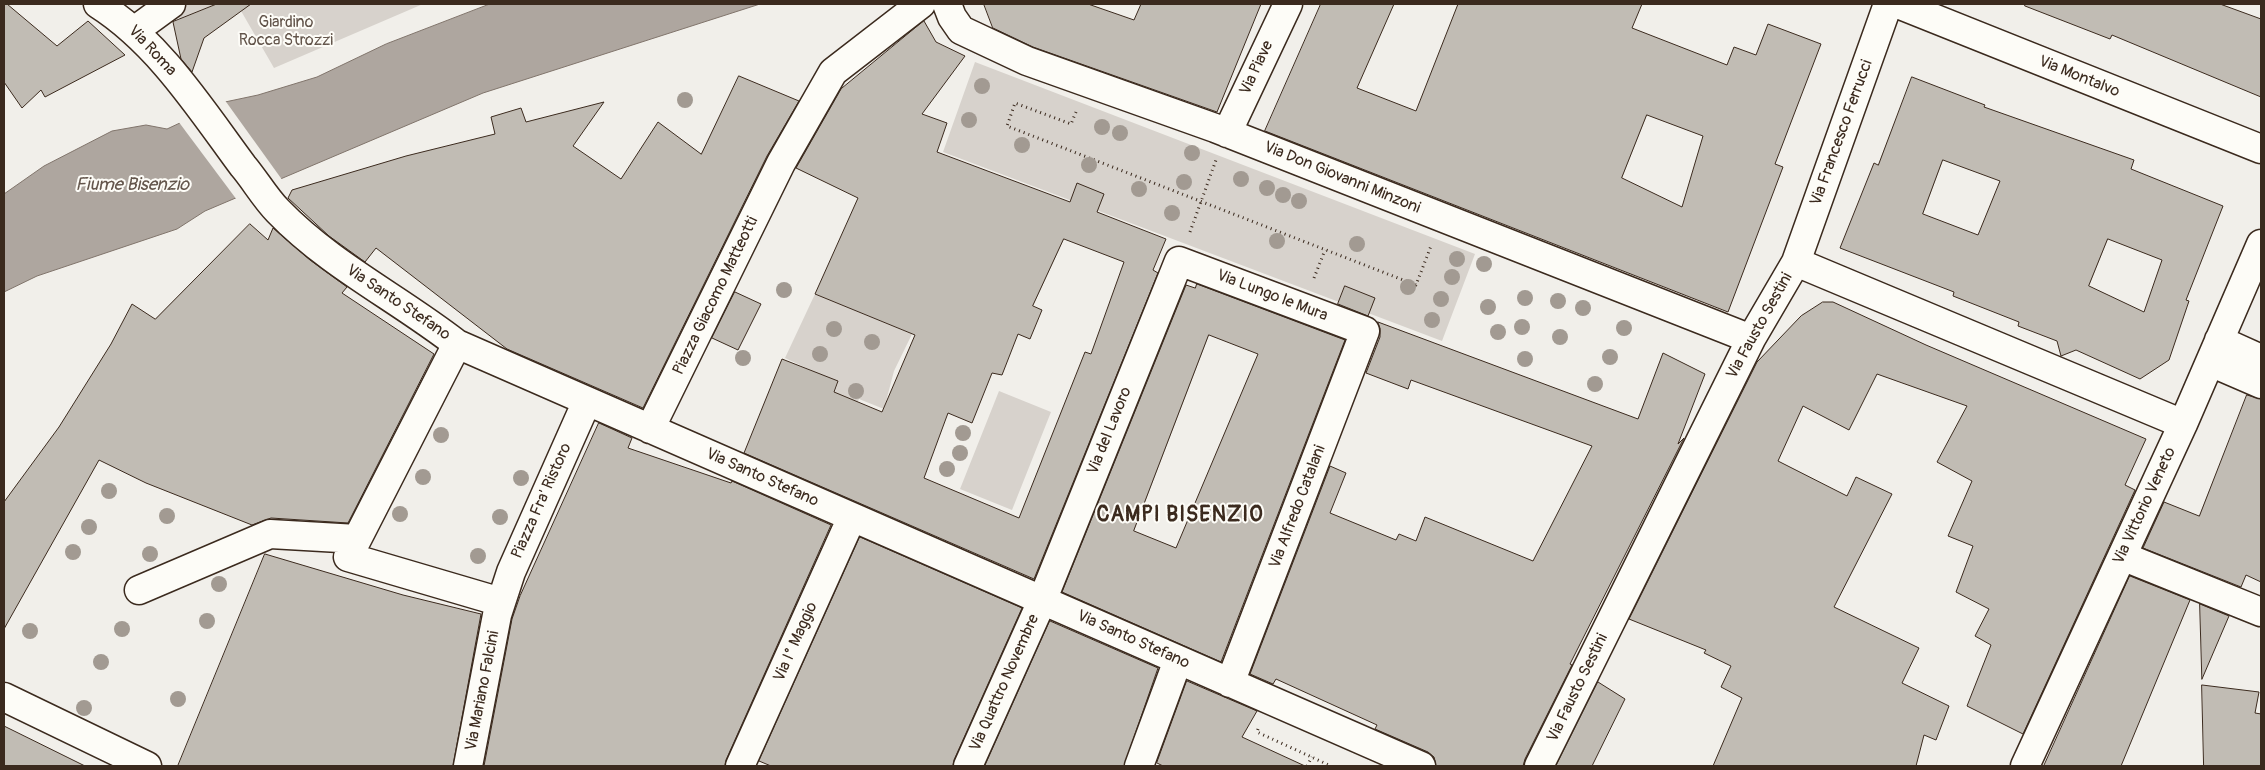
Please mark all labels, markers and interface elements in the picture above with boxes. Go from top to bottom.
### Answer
park label: Giardino Rocca Strozzi [239,13,333,51]
street label: Via Roma [124,22,180,80]
street label: Via Piave [1236,38,1278,98]
street label: Via Montalvo [2036,52,2122,102]
street label: Via Francesco Ferrucci [1807,58,1877,208]
street label: Via Don Giovanni Minzoni [1261,138,1423,218]
water label: Fiume Bisenzio [75,174,189,196]
street label: Piazza Giacomo Matteotti [669,214,763,378]
street label: Via Santo Stefano [342,261,454,345]
street label: Via Lungo le Mura [1214,266,1330,326]
street label: Via Fausto Sestini [1723,270,1797,382]
street label: Via del Lavoro [1084,384,1136,478]
street label: Piazza Fra' Ristoro [508,440,576,562]
street label: Via Alfredo Catalani [1266,443,1330,571]
street label: Via Vittorio Veneto [2109,444,2181,568]
street label: Via Santo Stefano [703,445,821,511]
district label: CAMPI BISENZIO [1095,503,1265,529]
street label: Via I° Maggio [770,599,822,685]
street label: Via Santo Stefano [1074,607,1192,673]
street label: Via Quattro Novembre [966,611,1044,755]
street label: Via Mariano Falcini [462,629,504,753]
street label: Via Fausto Sestini [1543,631,1613,745]

